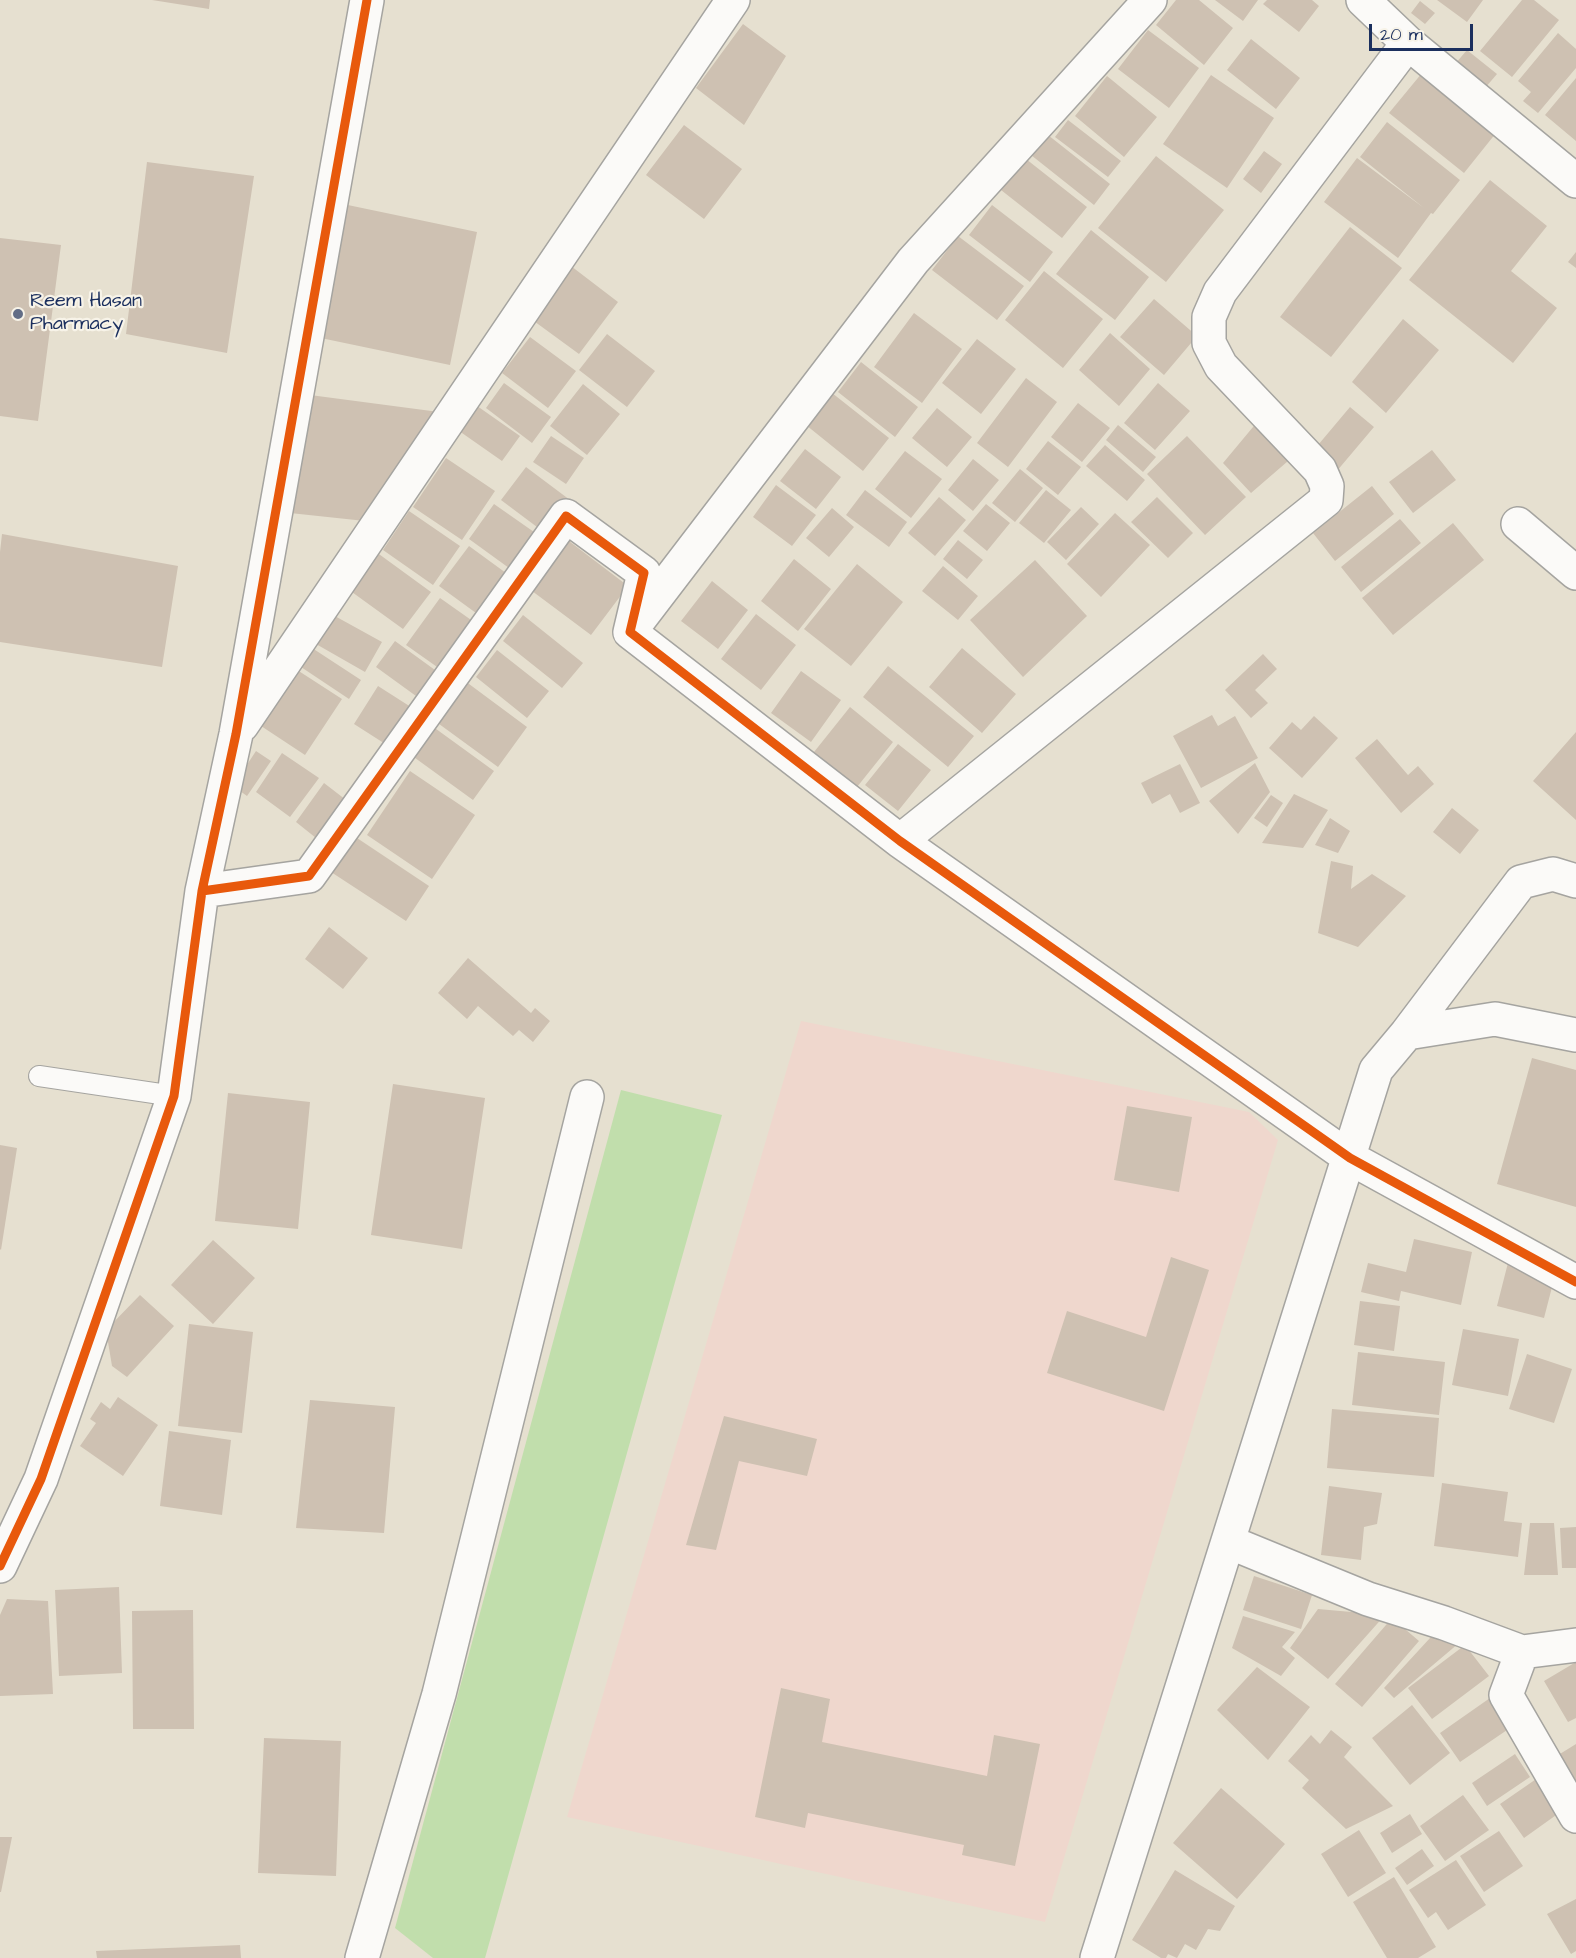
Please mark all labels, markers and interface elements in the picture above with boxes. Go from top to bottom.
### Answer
scale bar [1372,12,1476,50]
text: 20 m [1380,22,1423,47]
place label: Reem Hasan Pharmacy [30,290,142,337]
marker: Reem Hasan Pharmacy [11,307,25,321]

